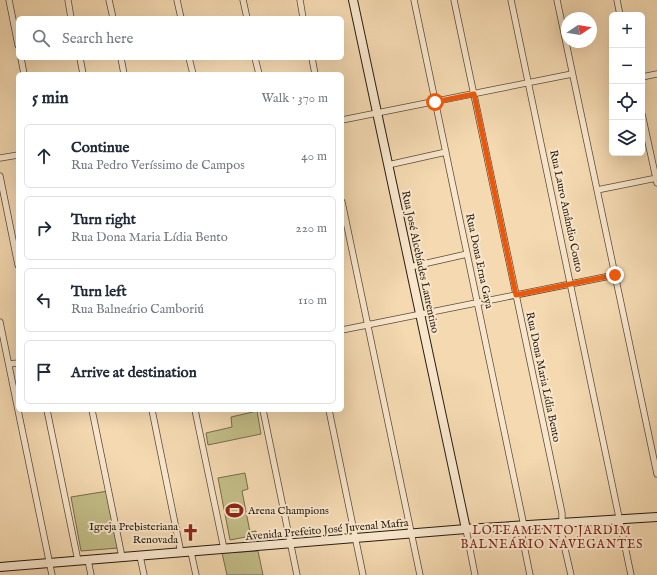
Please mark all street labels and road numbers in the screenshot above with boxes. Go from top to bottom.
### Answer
street label: Rua Lauro Amândio Couto [546,149,586,273]
street label: Rua José Alcebíades Laurentino [398,190,442,335]
street label: Rua Dona Erna Gaya [462,212,496,310]
street label: Rua Dona Maria Lídia Bento [522,311,564,443]
street label: Avenida Prefeito José Juvenal Mafra [244,516,409,544]

